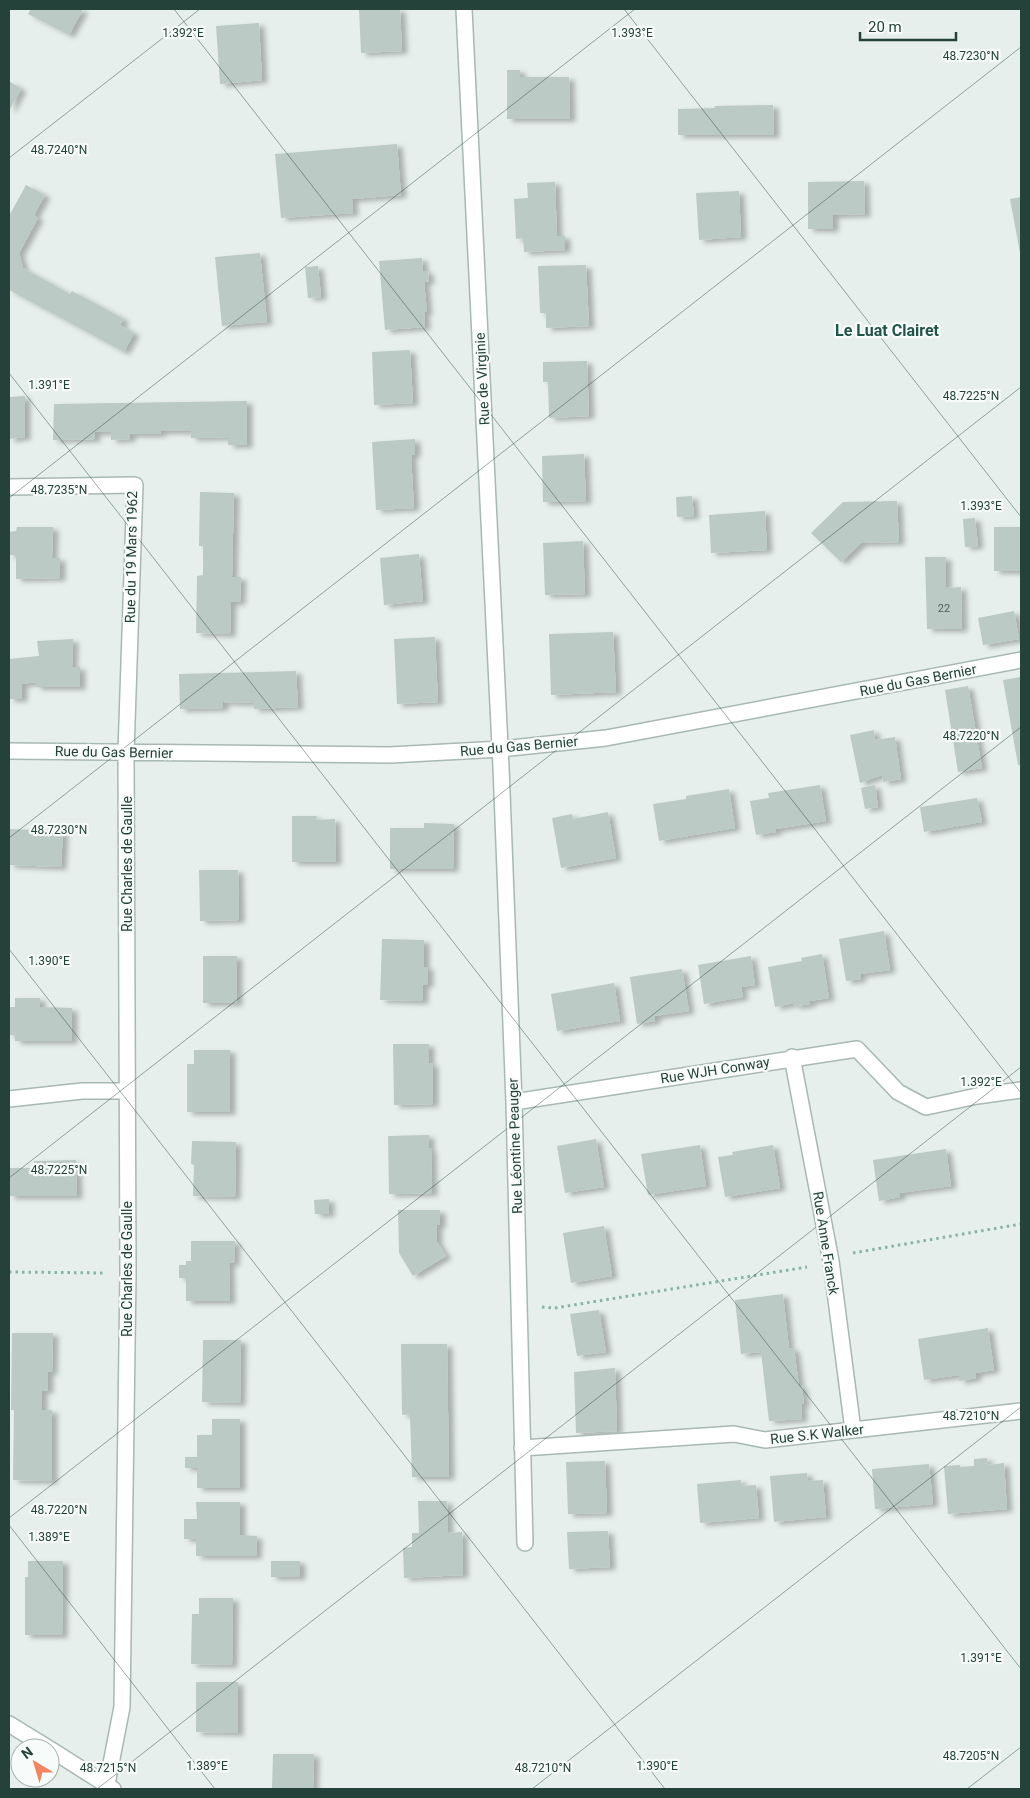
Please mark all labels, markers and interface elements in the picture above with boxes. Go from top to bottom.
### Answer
scale bar [860,10,956,42]
text: 20 m [868,18,902,36]
text: 1.392°E [162,26,204,40]
text: 1.393°E [611,26,653,40]
text: 48.7230°N [943,49,999,63]
text: 48.7240°N [31,143,87,157]
district label: Le Luat Clairet [835,321,940,340]
street label: Rue de Virginie [472,332,492,426]
text: 1.391°E [28,378,70,392]
text: 48.7225°N [943,389,999,403]
text: 48.7235°N [31,483,87,497]
street label: Rue du 19 Mars 1962 [122,491,140,623]
text: 1.393°E [960,499,1002,513]
house number: 22 [938,602,950,615]
street label: Rue du Gas Bernier [858,661,978,699]
text: 48.7220°N [943,729,999,743]
street label: Rue du Gas Bernier [459,733,579,759]
street label: Rue du Gas Bernier [55,743,174,761]
street label: Rue Charles de Gaulle [119,796,135,932]
text: 48.7230°N [31,823,87,837]
text: 1.390°E [28,954,70,968]
street label: Rue WJH Conway [659,1053,771,1087]
text: 1.392°E [960,1075,1002,1089]
street label: Rue Léontine Peauger [505,1077,525,1214]
text: 48.7225°N [31,1163,87,1177]
street label: Rue Anne Franck [810,1190,842,1297]
street label: Rue Charles de Gaulle [119,1201,135,1337]
text: 48.7210°N [943,1409,999,1423]
street label: Rue S.K Walker [769,1421,865,1447]
text: 48.7220°N [31,1503,87,1517]
text: 1.389°E [28,1530,70,1544]
text: 1.391°E [960,1651,1002,1665]
north arrow [10,1738,60,1788]
text: N [18,1743,36,1762]
text: 48.7205°N [943,1749,999,1763]
text: 1.389°E [186,1759,228,1773]
text: 1.390°E [636,1759,678,1773]
text: 48.7215°N [80,1761,136,1775]
text: 48.7210°N [515,1761,571,1775]

